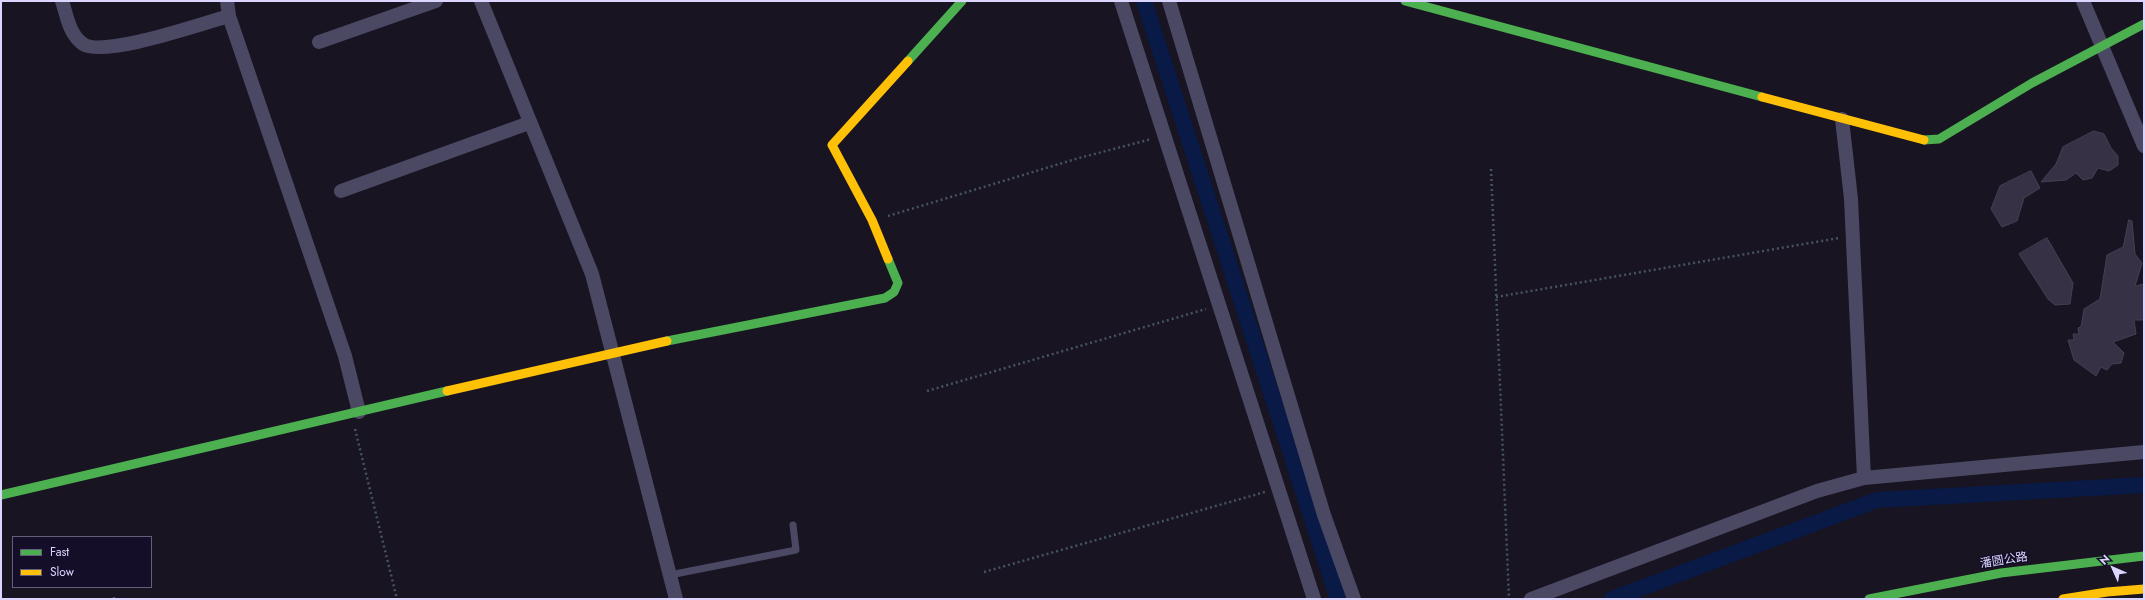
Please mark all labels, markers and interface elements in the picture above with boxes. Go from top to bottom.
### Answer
legend [12,536,152,588]
text: Fast [50,543,69,561]
north arrow [2093,548,2133,588]
street label: 潘圆公路 [1979,550,2029,572]
text: N [2096,551,2113,568]
text: Slow [50,563,74,581]

